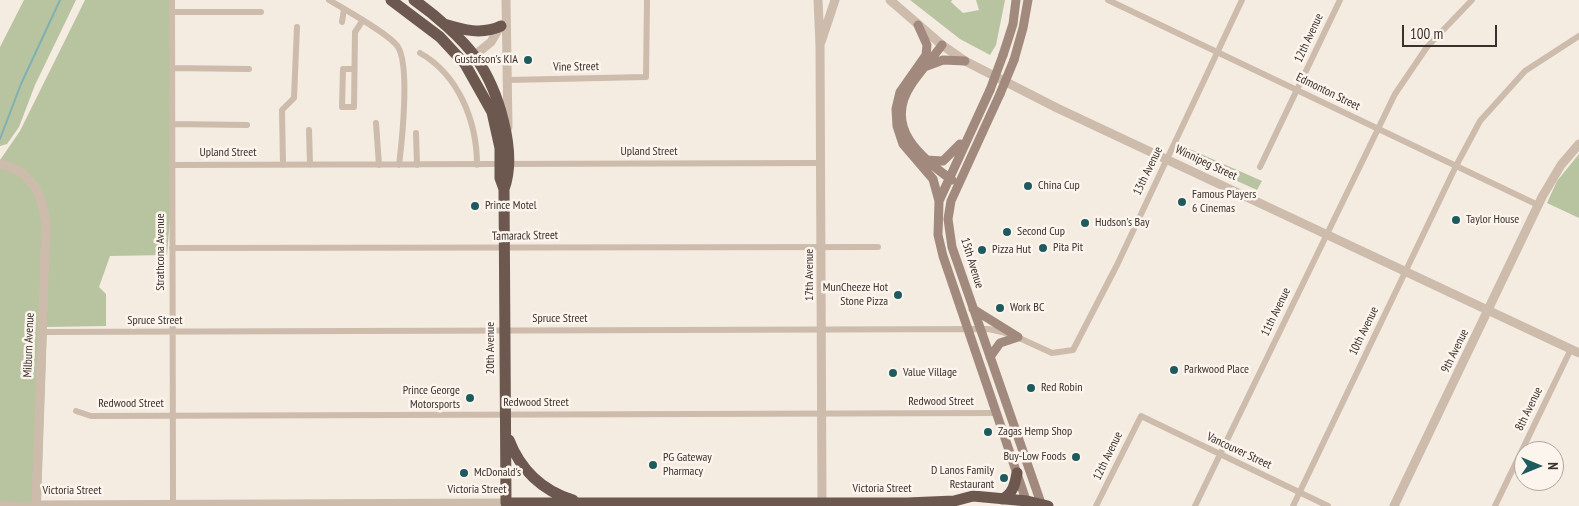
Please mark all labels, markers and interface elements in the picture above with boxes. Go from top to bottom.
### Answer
street label: 12th Avenue [1291,11,1327,65]
scale bar [1404,15,1499,47]
text: 100 m [1410,24,1443,43]
place label: Gustafson's KIA [455,53,518,67]
marker: Gustafson's KIA [522,54,534,66]
street label: Vine Street [553,59,599,75]
street label: Edmonton Street [1294,70,1362,114]
street label: Winnipeg Street [1173,142,1239,184]
street label: 13th Avenue [1130,144,1166,198]
street label: Upland Street [621,145,677,159]
street label: Upland Street [200,146,256,160]
place label: China Cup [1038,179,1080,193]
marker: China Cup [1022,180,1034,192]
place label: Famous Players 6 Cinemas [1192,188,1256,216]
marker: Famous Players 6 Cinemas [1176,196,1188,208]
place label: Prince Motel [485,199,537,213]
marker: Prince Motel [469,200,481,212]
street label: Strathcona Avenue [154,213,168,291]
place label: Taylor House [1466,213,1519,227]
marker: Taylor House [1450,214,1462,226]
place label: Hudson's Bay [1095,216,1149,230]
marker: Hudson's Bay [1079,217,1091,229]
place label: Second Cup [1017,225,1065,239]
marker: Second Cup [1001,226,1013,238]
street label: Tamarack Street [492,228,558,244]
street label: 15th Avenue [957,236,987,290]
place label: Pita Pit [1053,241,1083,255]
marker: Pita Pit [1037,242,1049,254]
place label: Pizza Hut [992,243,1031,257]
marker: Pizza Hut [976,244,988,256]
street label: 17th Avenue [803,249,817,301]
place label: MunCheeze Hot Stone Pizza [823,281,888,309]
street label: 11th Avenue [1258,285,1294,339]
marker: MunCheeze Hot Stone Pizza [892,289,904,301]
place label: Work BC [1010,301,1044,315]
marker: Work BC [994,302,1006,314]
street label: 10th Avenue [1346,304,1382,358]
street label: Milburn Avenue [21,312,37,378]
street label: Spruce Street [532,312,588,326]
street label: Spruce Street [127,314,183,328]
street label: 20th Avenue [484,322,498,374]
street label: 9th Avenue [1438,327,1472,375]
place label: Parkwood Place [1184,363,1249,377]
marker: Parkwood Place [1168,364,1180,376]
place label: Value Village [903,366,957,380]
marker: Value Village [887,367,899,379]
place label: Red Robin [1041,381,1083,395]
marker: Red Robin [1025,382,1037,394]
place label: Prince George Motorsports [403,384,460,412]
street label: 8th Avenue [1512,385,1546,433]
marker: Prince George Motorsports [464,392,476,404]
street label: Redwood Street [908,395,974,409]
street label: Redwood Street [503,396,569,410]
street label: Redwood Street [98,397,164,411]
place label: Zagas Hemp Shop [998,425,1072,439]
marker: Zagas Hemp Shop [982,426,994,438]
street label: 12th Avenue [1090,429,1126,483]
street label: Vancouver Street [1204,430,1274,472]
north arrow [1514,441,1564,491]
place label: Buy-Low Foods [1003,450,1066,464]
place label: PG Gateway Pharmacy [663,451,712,479]
marker: Buy-Low Foods [1070,451,1082,463]
marker: PG Gateway Pharmacy [647,459,659,471]
text: N [1544,462,1562,470]
place label: D Lanos Family Restaurant [931,464,994,492]
place label: McDonald's [474,466,521,480]
marker: McDonald's [458,467,470,479]
marker: D Lanos Family Restaurant [998,472,1010,484]
street label: Victoria Street [853,482,911,496]
street label: Victoria Street [448,483,506,497]
street label: Victoria Street [43,484,101,498]

